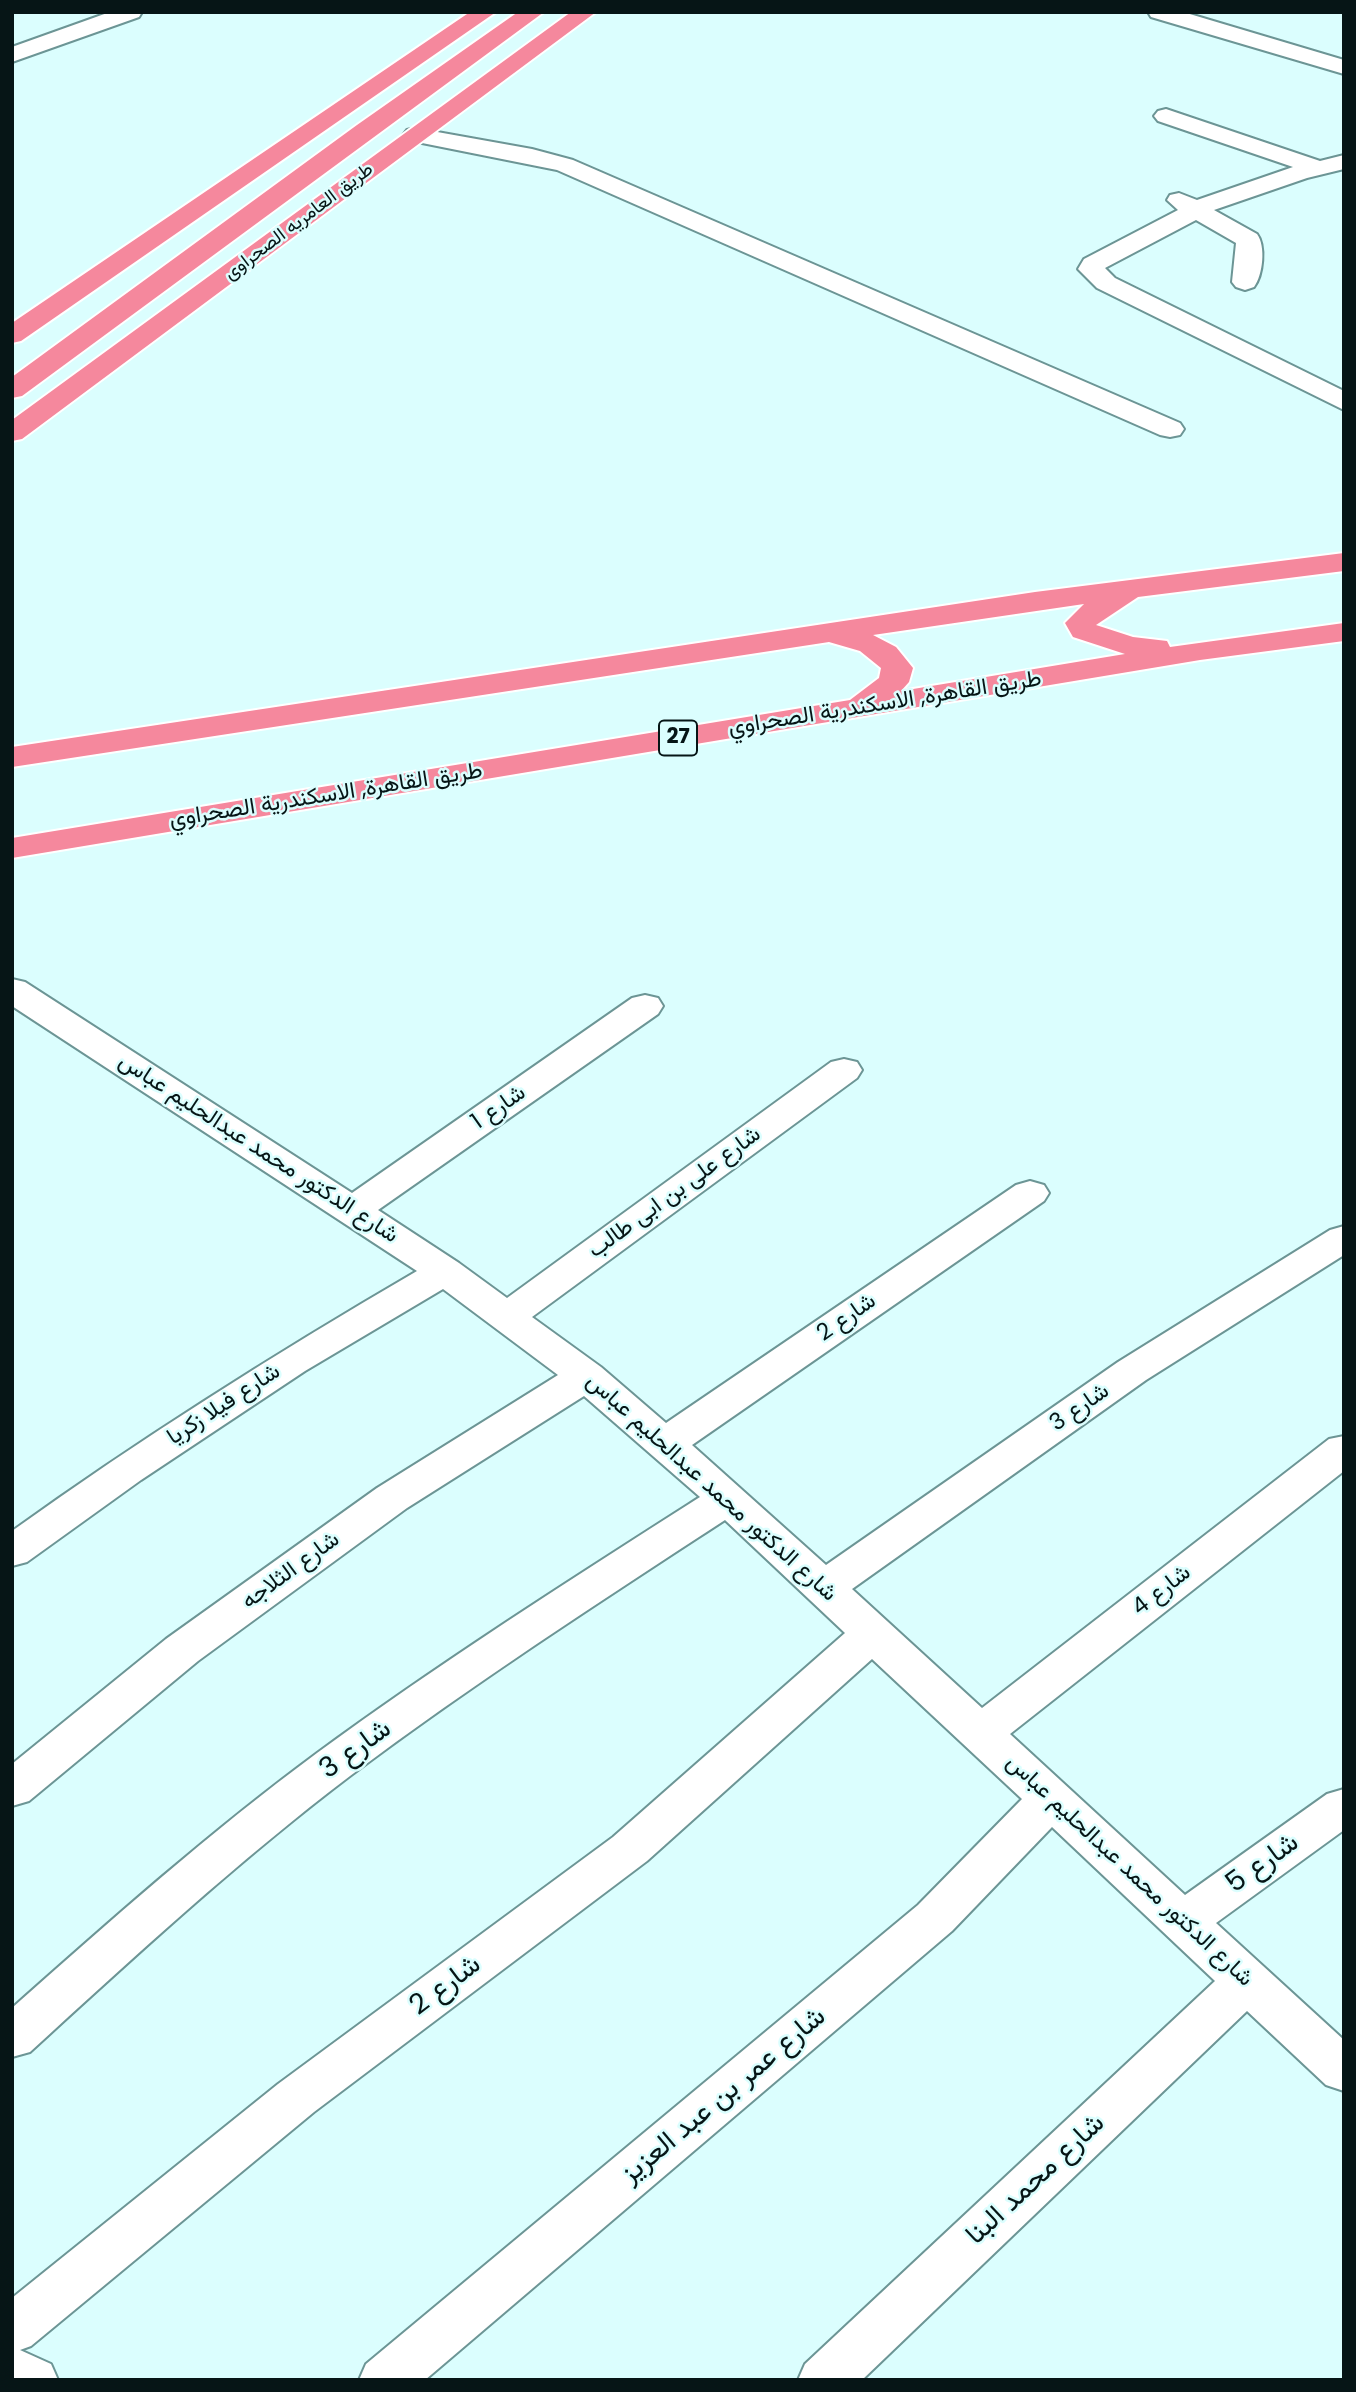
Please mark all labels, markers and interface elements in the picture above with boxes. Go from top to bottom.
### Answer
street label: طريق العامريه الصحراوى [220,158,378,286]
street label: طريق القاهرة, الاسكندرية الصحراوي [726,666,1044,742]
road number: 27 [659,720,697,756]
street label: طريق القاهرة, الاسكندرية الصحراوي [167,758,485,834]
street label: شارع الدكتور محمد عبدالحليم عباس [113,1048,403,1250]
street label: شارع 1 [467,1080,531,1136]
street label: شارع على بن ابى طالب [583,1121,767,1265]
street label: شارع 2 [812,1288,882,1348]
street label: شارع فيلا زكريا [162,1358,286,1452]
street label: شارع الدكتور محمد عبدالحليم عباس [580,1368,842,1608]
street label: شارع 3 [1045,1378,1115,1438]
street label: شارع الثلاجه [237,1526,345,1616]
street label: شارع 4 [1127,1560,1197,1622]
street label: شارع 3 [314,1713,398,1787]
street label: شارع الدكتور محمد عبدالحليم عباس [1000,1749,1258,1993]
street label: شارع 5 [1220,1826,1306,1902]
street label: شارع 2 [404,1949,488,2023]
street label: شارع عمر بن عبد العزيز [615,2000,833,2192]
street label: شارع محمد البنا [960,2107,1112,2253]

